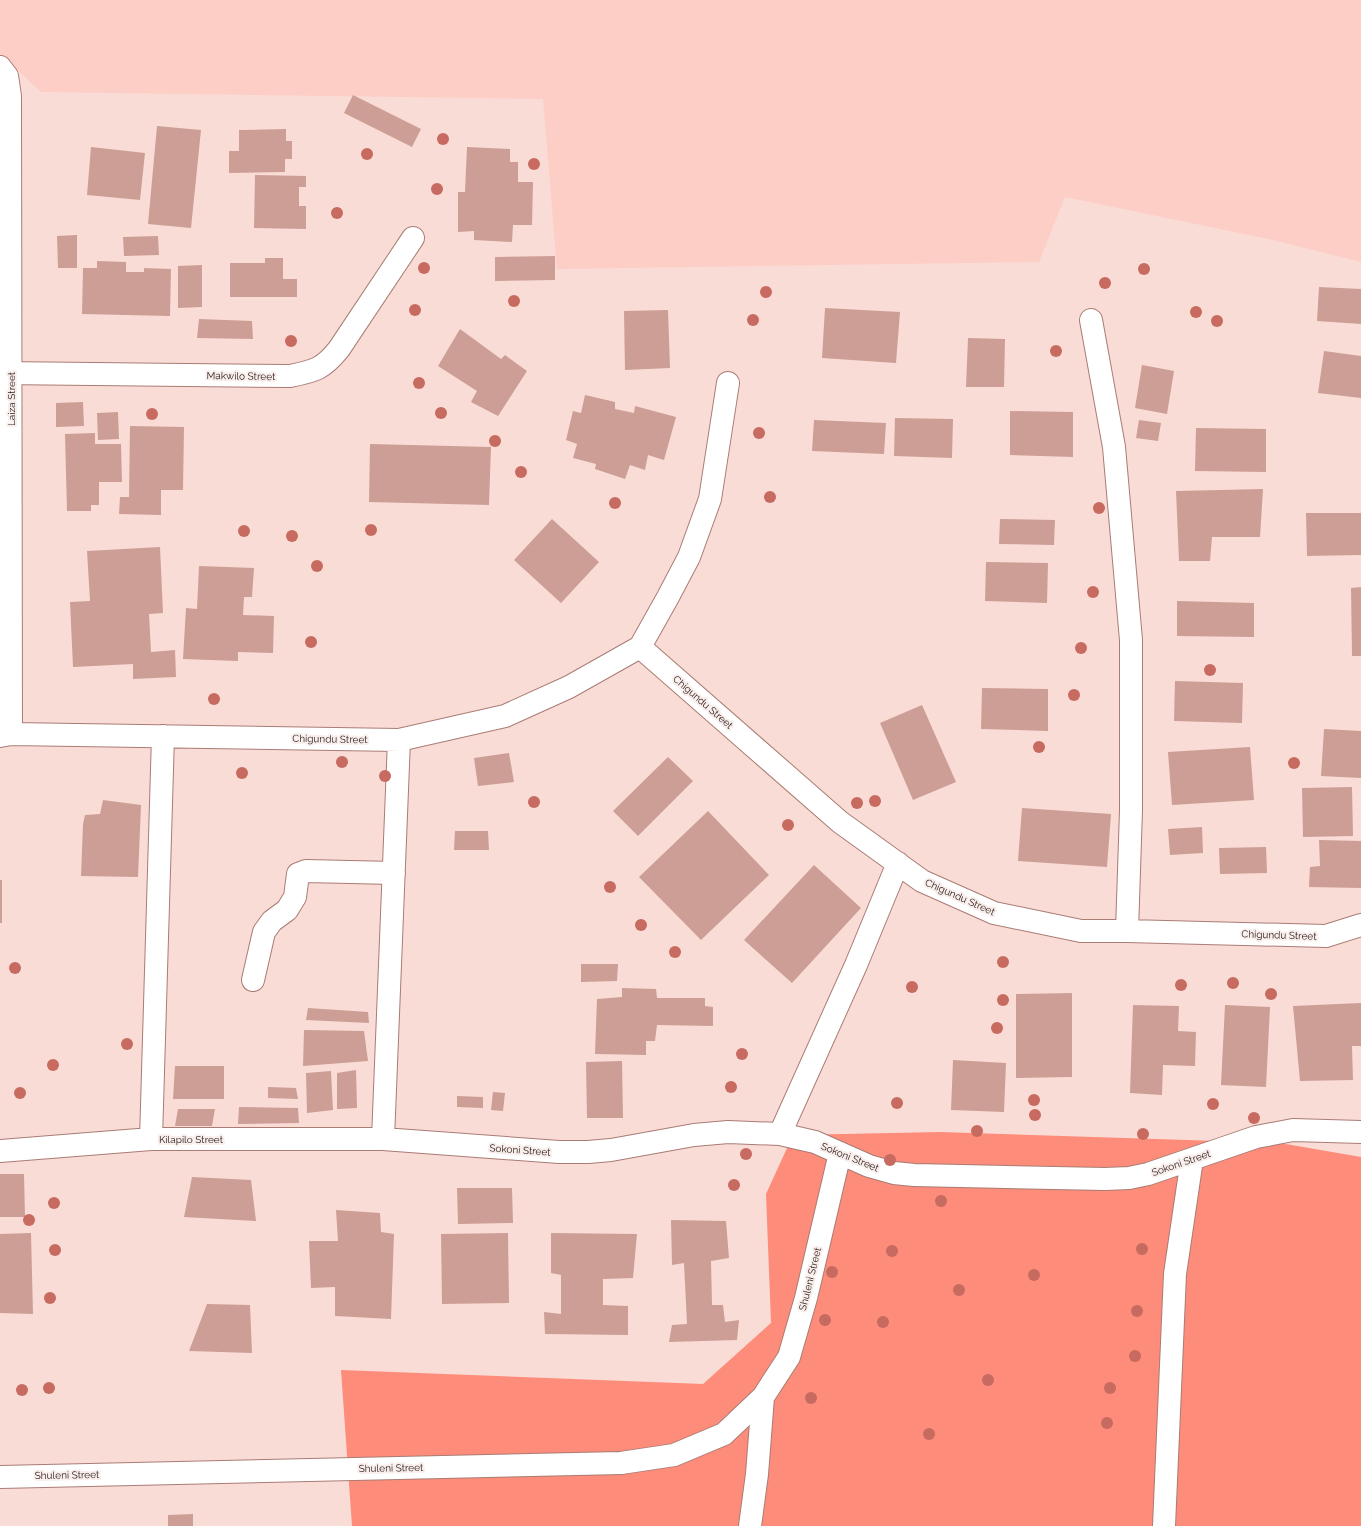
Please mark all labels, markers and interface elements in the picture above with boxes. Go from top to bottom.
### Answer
street label: Makwilo Street [207,370,276,382]
street label: Laiza Street [6,371,17,426]
street label: Chigundu Street [671,673,735,731]
street label: Chigundu Street [292,733,368,745]
street label: Chigundu Street [923,877,997,918]
street label: Chigundu Street [1241,928,1317,942]
street label: Kilapilo Street [159,1134,224,1145]
street label: Sokoni Street [820,1140,881,1174]
street label: Sokoni Street [489,1142,552,1158]
street label: Sokoni Street [1150,1148,1212,1178]
street label: Shuleni Street [797,1246,823,1312]
street label: Shuleni Street [359,1462,424,1474]
street label: Shuleni Street [35,1469,100,1481]

